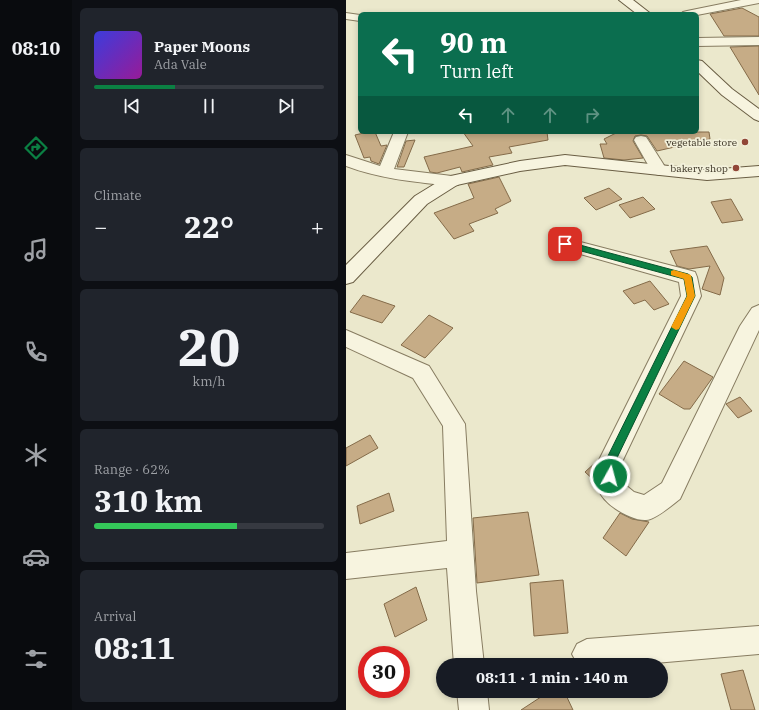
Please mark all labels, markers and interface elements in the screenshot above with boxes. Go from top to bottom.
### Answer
text: 90 m [440,24,507,61]
icon: left [374,28,426,80]
text: 08:10 [12,37,60,60]
text: Paper Moons [154,37,250,56]
text: Ada Vale [154,56,207,73]
text: Turn left [440,60,514,83]
icon: previous [121,95,143,117]
icon: pause [198,95,220,117]
icon: next [275,95,297,117]
icon: left [455,104,477,126]
icon: ahead [497,104,519,126]
icon: ahead [539,104,561,126]
icon: right [581,104,603,126]
icon: directions [22,134,50,162]
place label: vegetable store [666,136,737,149]
marker: vegetable store [740,137,750,147]
place label: bakery shop [670,162,728,175]
marker: bakery shop [731,163,741,173]
text: Climate [94,187,141,204]
text: 22° [184,207,234,246]
text: − [94,212,107,241]
text: + [311,212,324,241]
pin [548,227,582,261]
icon: arrive [554,233,576,255]
icon: music [22,236,50,264]
text: 20 [178,313,240,380]
icon: phone [22,338,50,366]
text: km/h [193,373,225,390]
icon: climate [22,441,50,469]
position arrow [589,455,631,497]
text: Range · 62% [94,461,170,478]
text: 310 km [94,481,203,520]
icon: car [22,543,50,571]
text: Arrival [94,608,136,625]
text: 08:11 [94,628,175,667]
icon: filters [22,645,50,673]
speed limit sign: 30 [358,646,410,698]
text: 08:11 · 1 min · 140 m [476,668,628,687]

